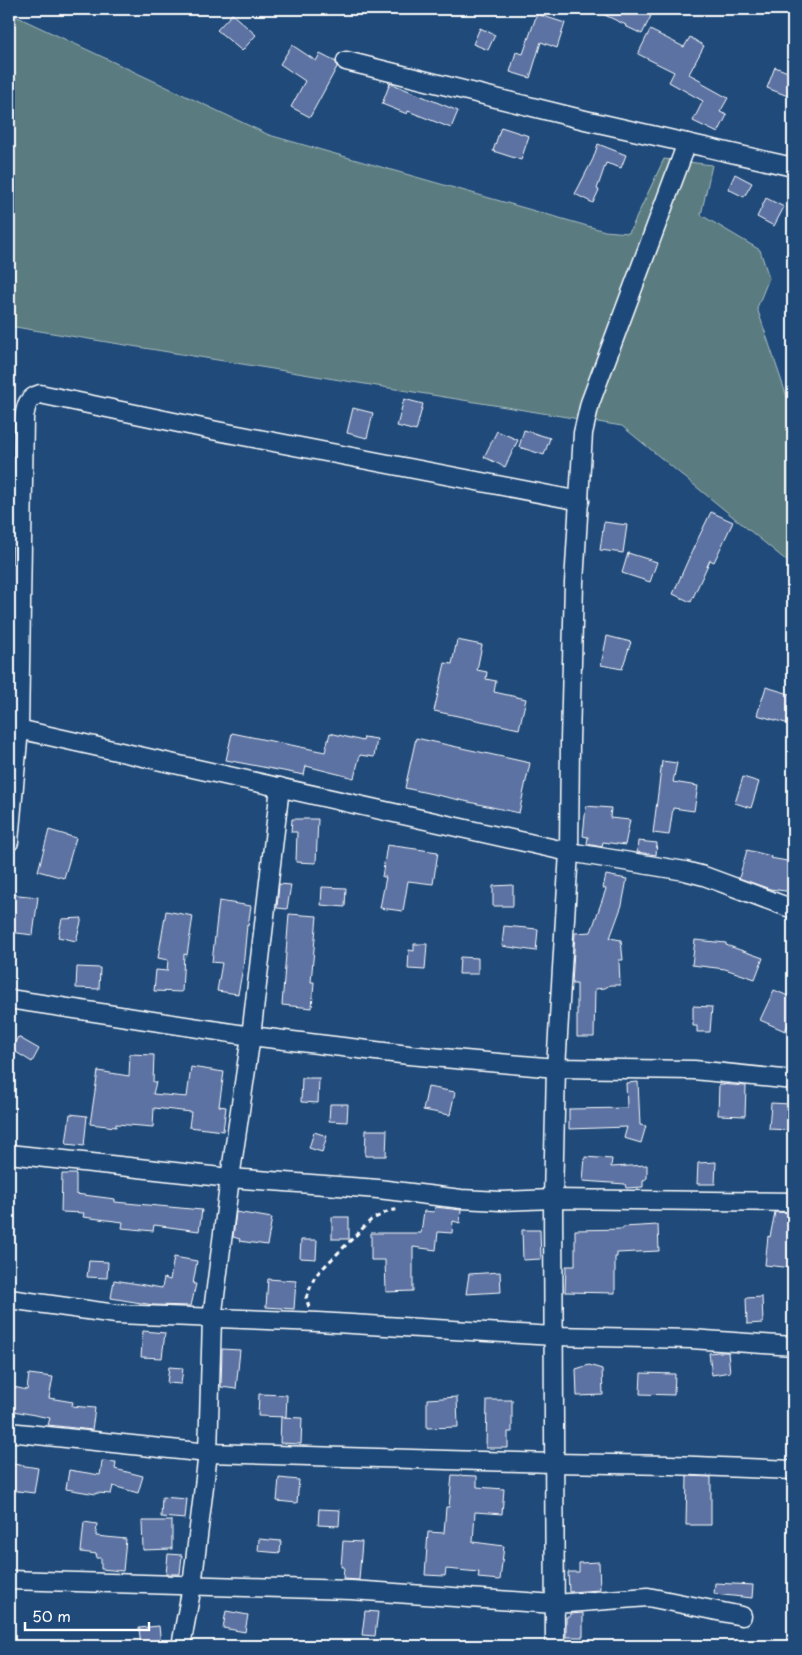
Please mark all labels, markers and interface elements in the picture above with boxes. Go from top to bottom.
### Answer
scale bar [25,1600,149,1632]
text: 50 m [32,1604,71,1627]

